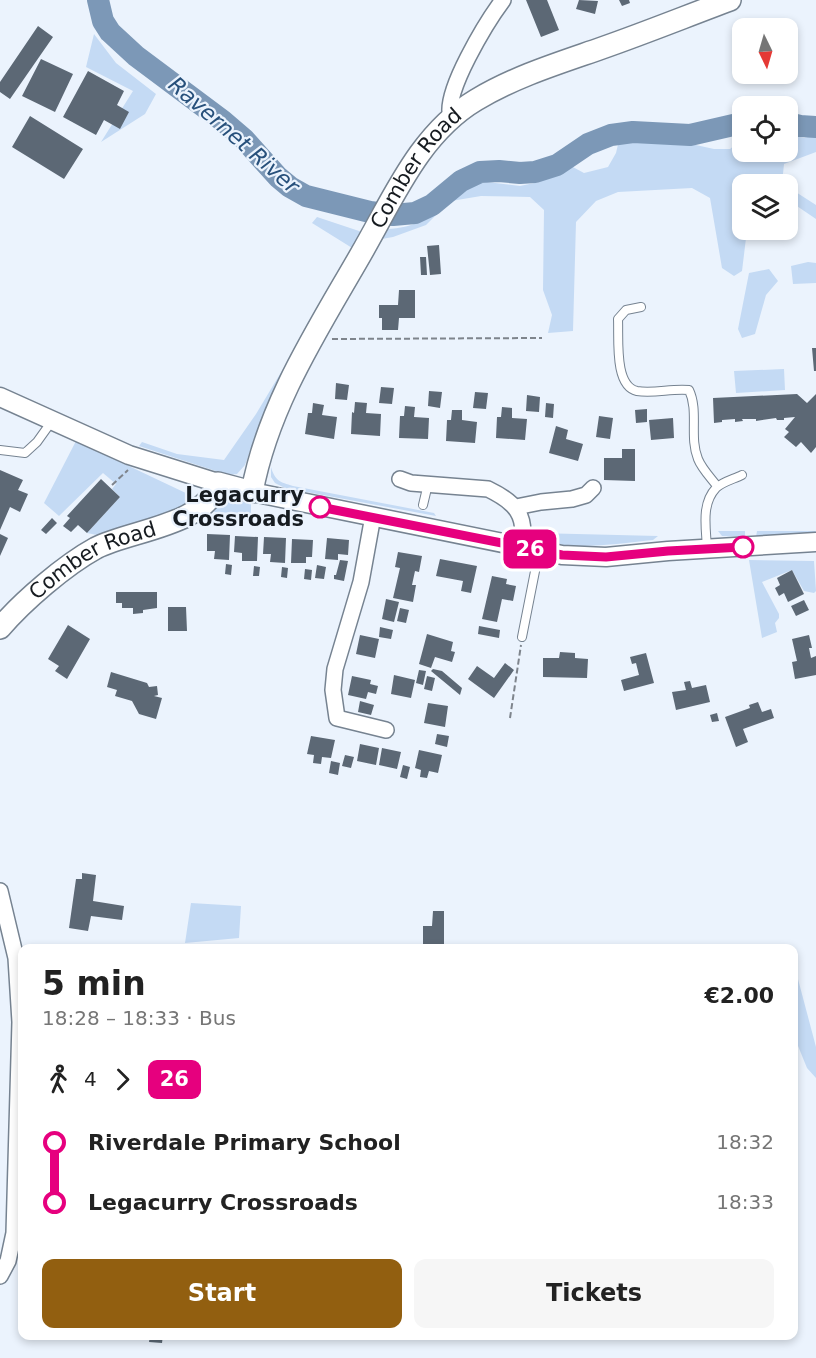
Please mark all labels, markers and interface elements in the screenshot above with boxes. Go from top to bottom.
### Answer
north arrow [732,18,798,84]
map controls [732,18,798,240]
water label: Ravernet River [164,72,306,200]
button: locate [732,96,798,162]
street label: Comber Road [366,103,466,233]
button: layers [732,174,798,240]
place label: Legacurry Crossroads [172,483,304,531]
marker: Legacurry Crossroads [309,496,331,518]
street label: Comber Road [24,517,159,604]
line badge: 26 [503,530,557,568]
unlabelled marker [732,536,754,558]
text: 26 [515,537,545,561]
text: 5 min [42,964,146,1003]
text: €2.00 [704,983,774,1008]
text: 18:28 – 18:33 · Bus [42,1006,236,1030]
icon: walk [42,1063,75,1096]
icon: forward [106,1063,139,1096]
text: 4 [84,1067,97,1091]
text: 26 [160,1067,189,1091]
text: Riverdale Primary School [88,1130,401,1155]
text: 18:32 [716,1130,774,1154]
text: Legacurry Crossroads [88,1190,358,1215]
text: 18:33 [716,1190,774,1214]
button: Start [42,1259,402,1328]
button: Tickets [414,1259,774,1328]

